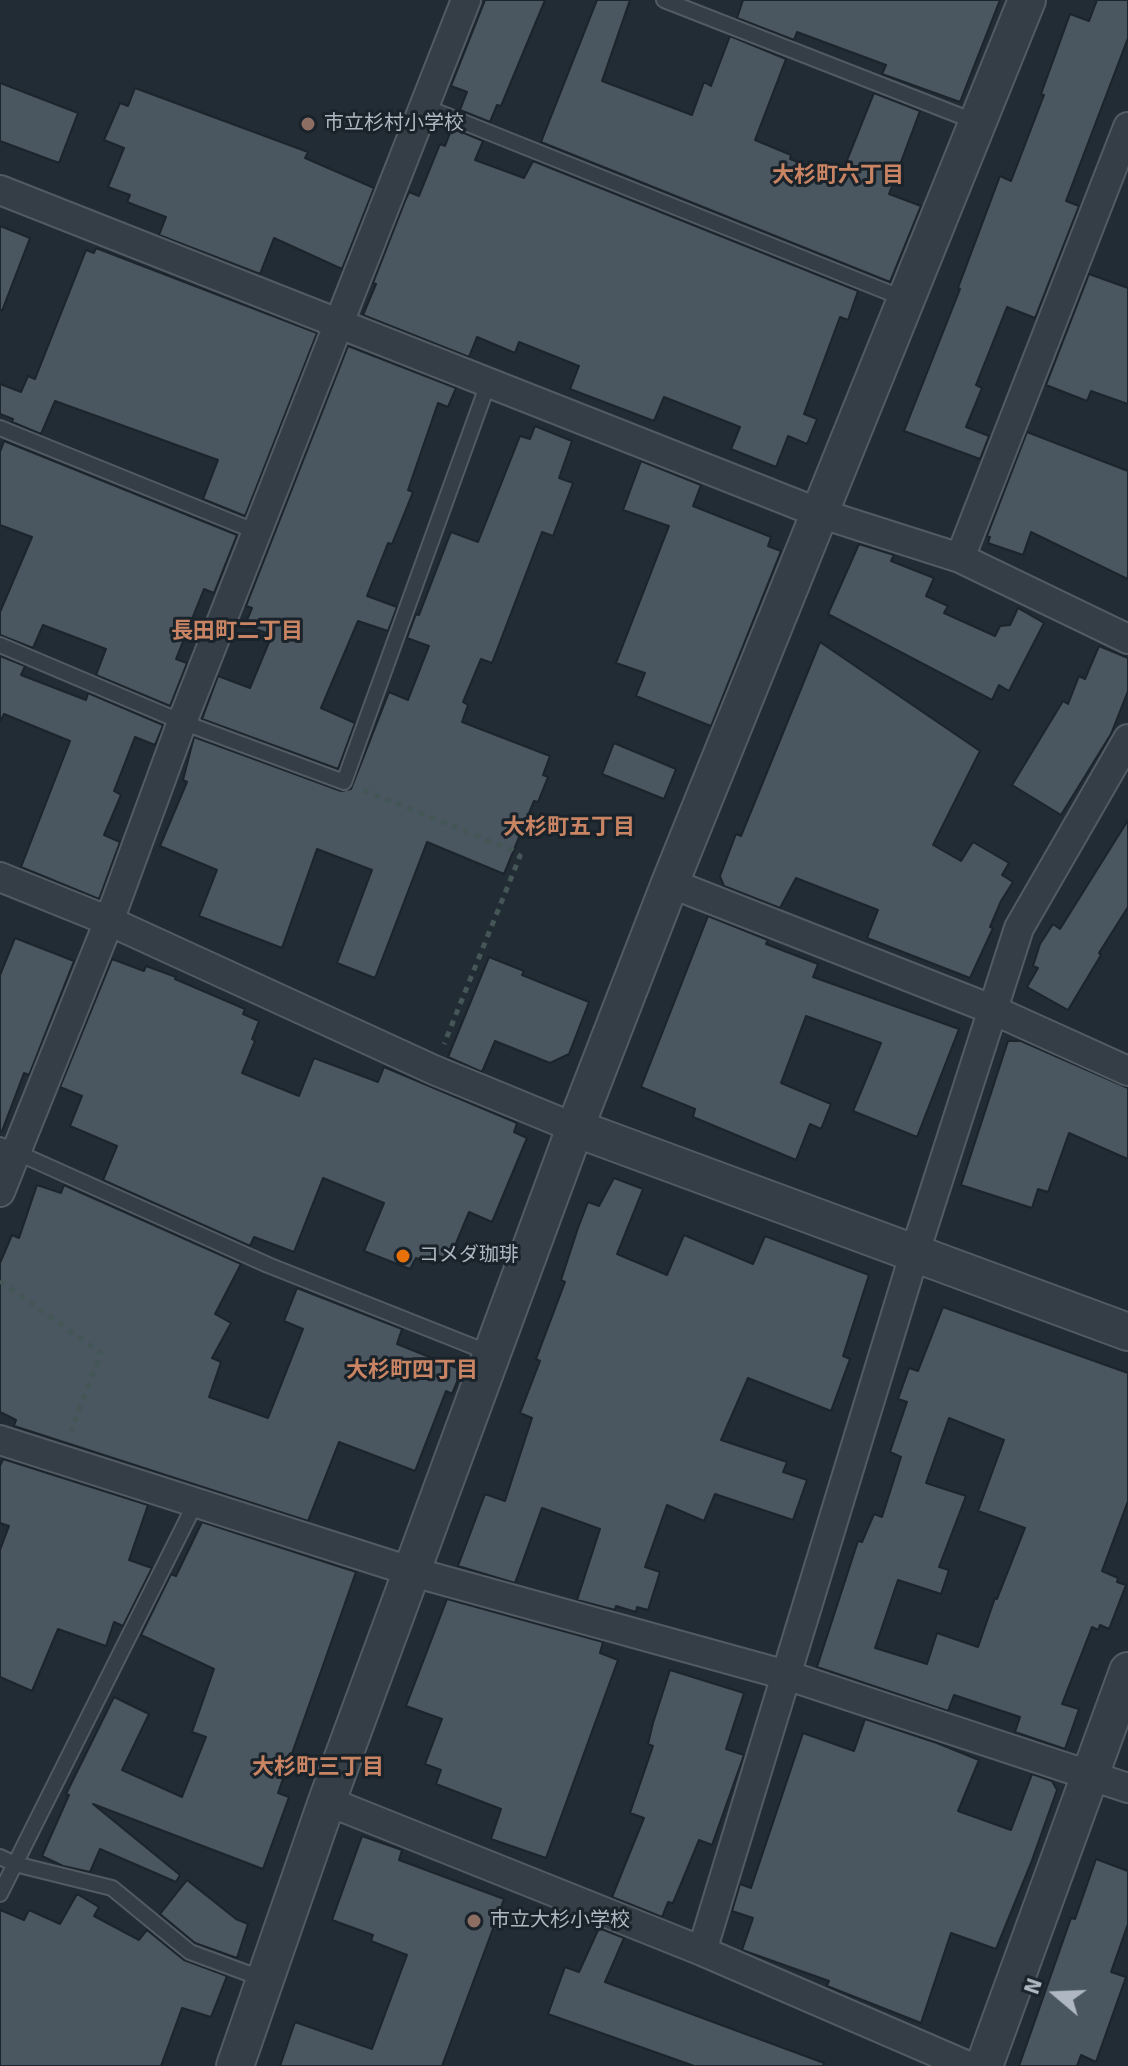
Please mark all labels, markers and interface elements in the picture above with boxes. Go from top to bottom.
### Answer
place label: 市立杉村小学校 [324,112,464,136]
marker: 市立杉村小学校 [299,115,317,133]
district label: 大杉町六丁目 [772,163,904,189]
district label: 長田町二丁目 [171,619,303,645]
district label: 大杉町五丁目 [503,815,635,841]
place label: コメダ珈琲 [419,1244,519,1268]
marker: コメダ珈琲 [394,1247,412,1265]
district label: 大杉町四丁目 [346,1358,478,1384]
district label: 大杉町三丁目 [252,1755,384,1781]
place label: 市立大杉小学校 [490,1909,630,1933]
marker: 市立大杉小学校 [465,1912,483,1930]
north arrow [1016,1954,1096,2034]
text: N [1018,1974,1048,1998]

